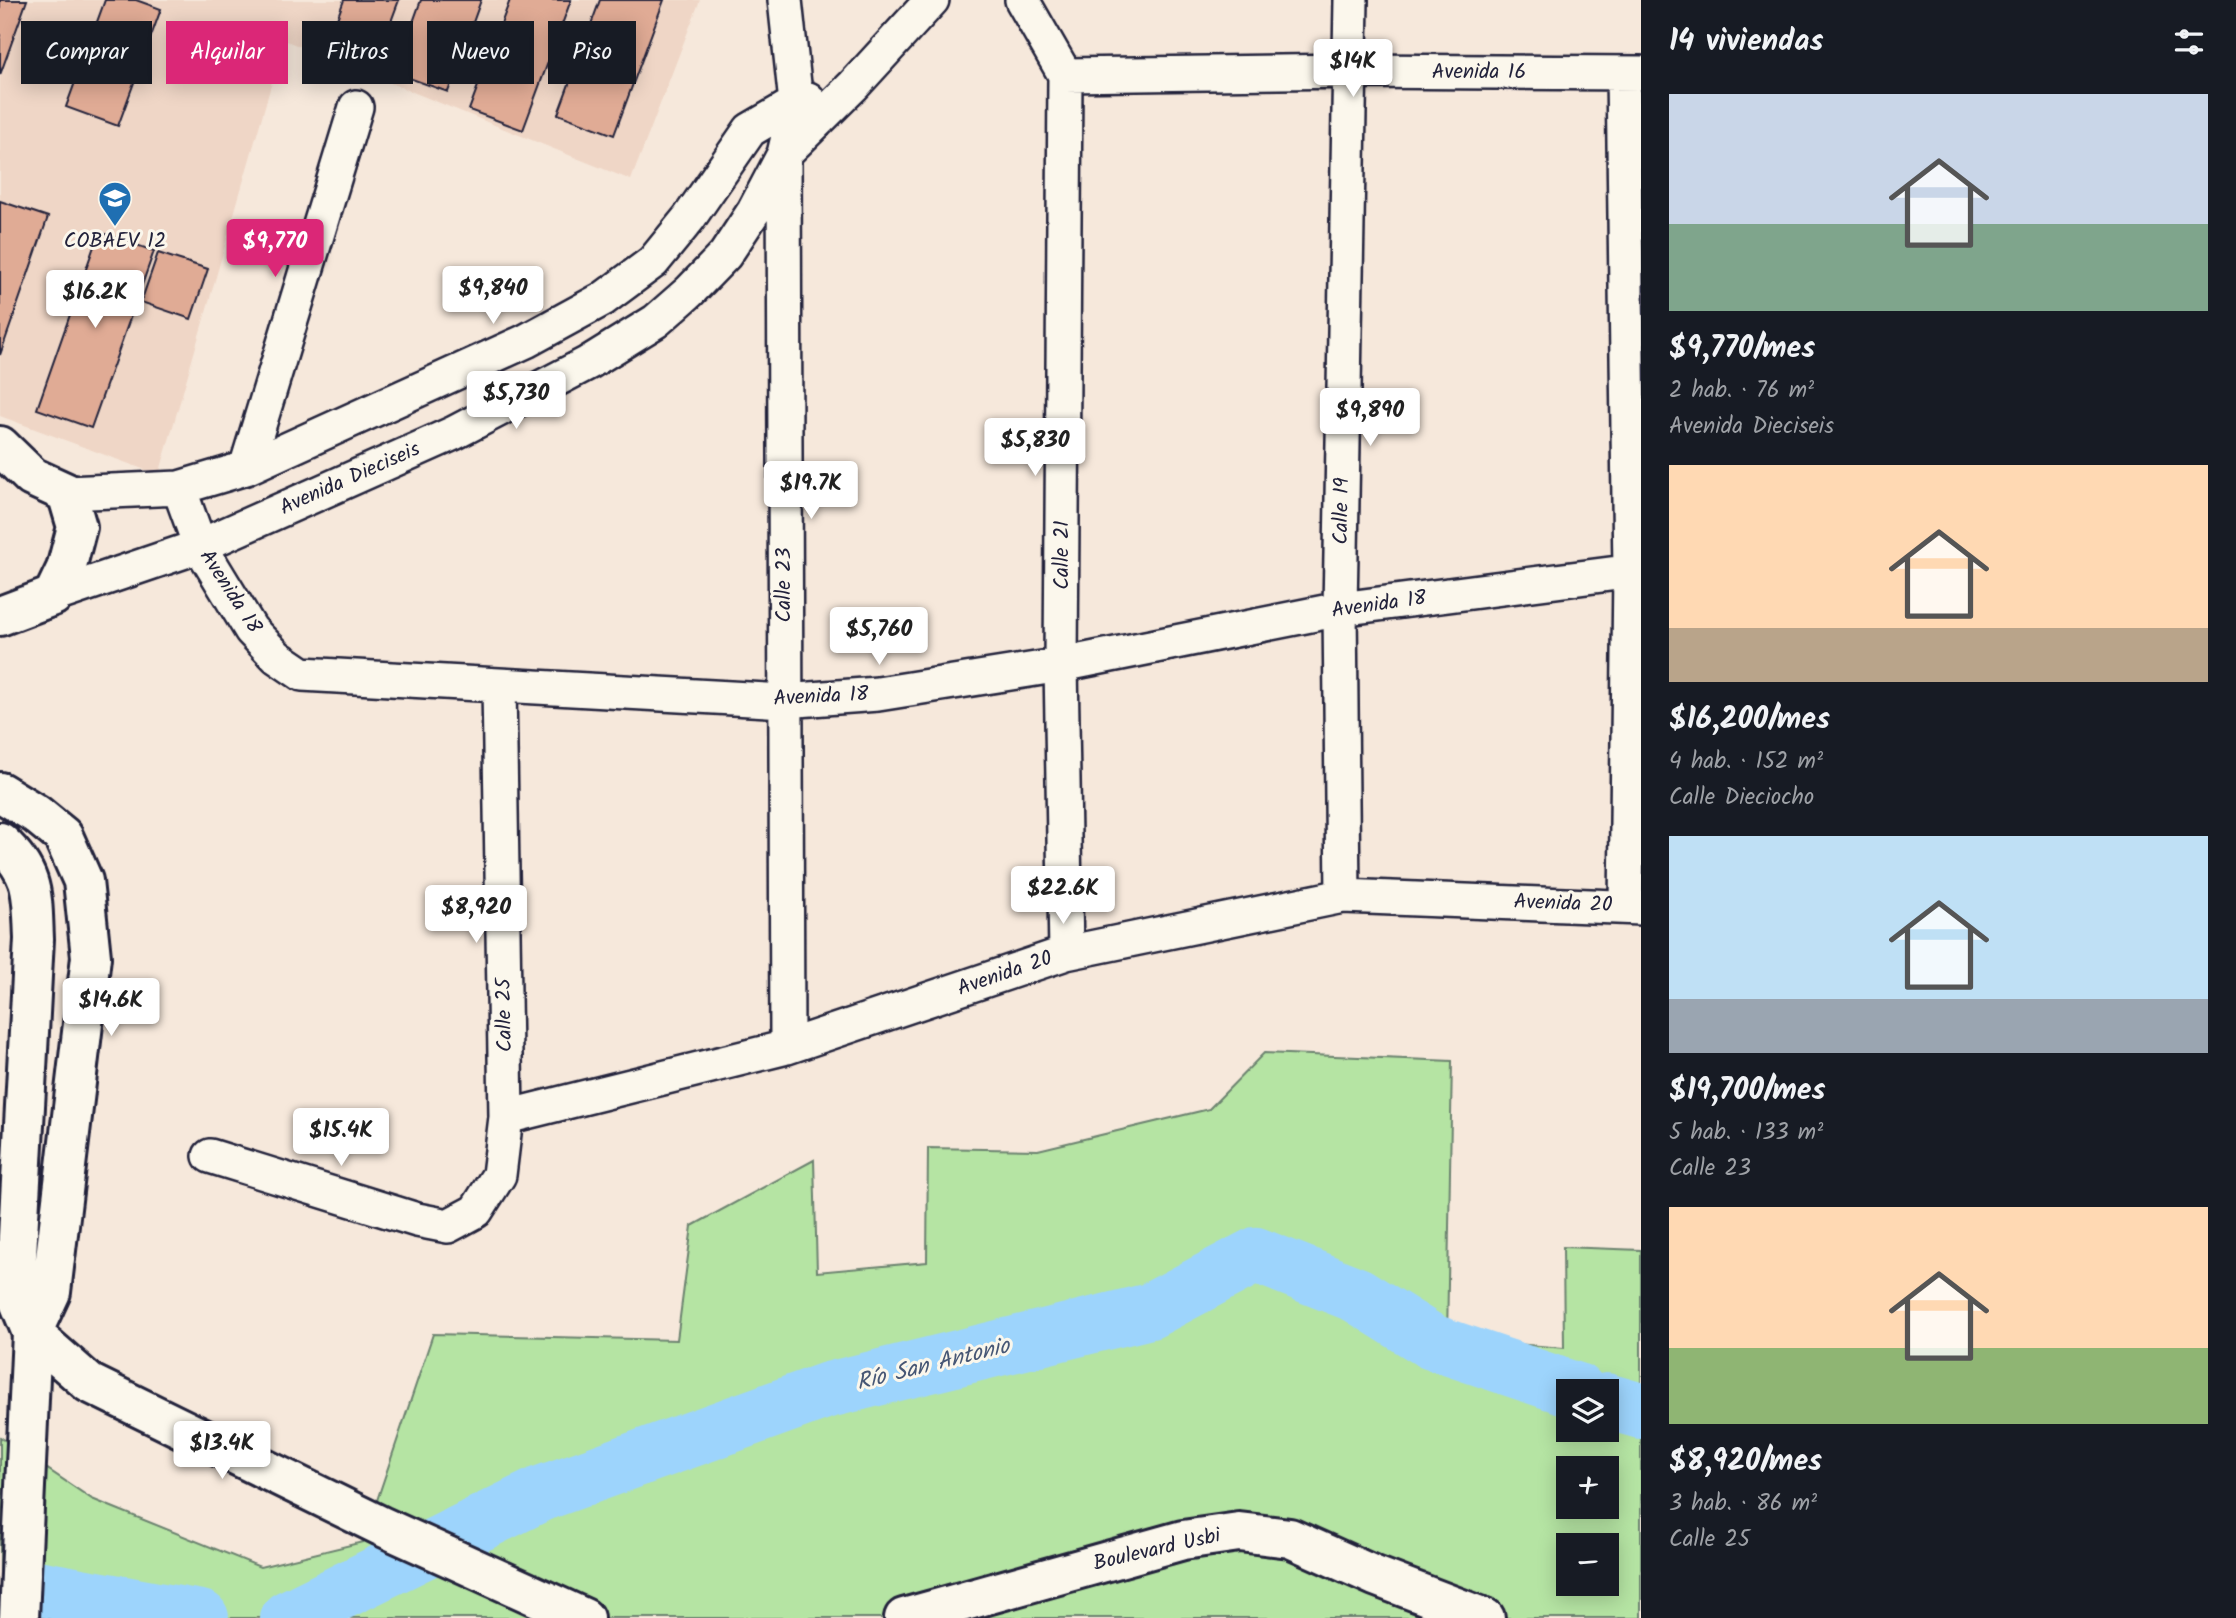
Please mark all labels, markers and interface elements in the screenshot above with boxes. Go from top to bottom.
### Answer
text: 14 viviendas [1669,18,1824,66]
chip: Comprar [21,21,152,84]
chip: Alquilar [166,21,288,84]
chip: Filtros [302,21,413,84]
chip: Nuevo [427,21,534,84]
chip: Piso [548,21,636,84]
icon: filters [2170,23,2208,61]
pin: $14K [1312,40,1394,99]
text: $14K [1330,44,1376,80]
street label: Avenida 16 [1432,56,1526,89]
icon: home [1876,140,2002,266]
school or university icon: COBAEV 12 [96,179,134,228]
pin: $9,770 [218,219,332,279]
text: $9,770 [243,224,307,260]
place label: COBAEV 12 [64,225,166,258]
pin: $9,840 [436,266,550,326]
pin: $16.2K [38,270,152,330]
text: $9,840 [458,271,528,307]
text: $16.2K [62,275,128,311]
text: $9,770/mes [1669,325,1815,373]
pin: $5,730 [459,372,573,431]
text: 2 hab. · 76 m² [1669,373,1814,409]
text: $5,730 [483,376,549,412]
pin: $9,890 [1313,388,1427,448]
text: $9,890 [1336,393,1404,429]
text: Avenida Dieciseis [1669,409,1834,445]
pin: $5,830 [978,419,1092,478]
text: $5,830 [1000,423,1070,459]
street label: Avenida Dieciseis [274,433,426,525]
pin: $19.7K [754,462,868,521]
text: $19.7K [780,466,842,502]
street label: Calle 19 [1325,477,1359,545]
icon: home [1876,511,2002,637]
street label: Calle 21 [1046,520,1079,590]
street label: Avenida 18 [190,543,270,641]
street label: Calle 23 [768,548,801,622]
street label: Avenida 18 [1330,582,1429,628]
pin: $5,760 [822,608,936,667]
text: $5,760 [846,612,912,648]
street label: Avenida 18 [773,678,870,716]
text: $16,200/mes [1669,696,1830,744]
text: 4 hab. · 152 m² [1669,744,1823,780]
text: Calle Dieciocho [1669,780,1814,816]
pin: $22.6K [1006,866,1120,926]
text: $22.6K [1027,871,1099,907]
icon: home [1876,882,2002,1008]
pin: $8,920 [419,886,533,945]
street label: Avenida 20 [1513,886,1613,922]
text: $8,920 [441,890,511,926]
street label: Avenida 20 [953,942,1057,1006]
street label: Calle 25 [488,976,522,1052]
pin: $14.6K [54,978,168,1038]
text: $14.6K [79,983,143,1019]
text: $19,700/mes [1669,1067,1825,1115]
pin: $15.4K [284,1108,398,1168]
text: $15.4K [309,1113,373,1149]
text: 5 hab. · 133 m² [1669,1115,1823,1151]
text: Calle 23 [1669,1151,1751,1187]
icon: home [1876,1253,2002,1379]
water label: Río San Antonio [853,1328,1015,1401]
map controls [1556,1379,1619,1596]
button: layers [1556,1379,1619,1442]
pin: $13.4K [165,1422,279,1481]
text: $13.4K [190,1426,254,1462]
text: $8,920/mes [1669,1438,1822,1486]
button: + [1556,1456,1619,1519]
text: 3 hab. · 86 m² [1669,1486,1817,1522]
street label: Boulevard Usbi [1090,1519,1225,1581]
text: Calle 25 [1669,1522,1750,1558]
button: − [1556,1533,1619,1596]

